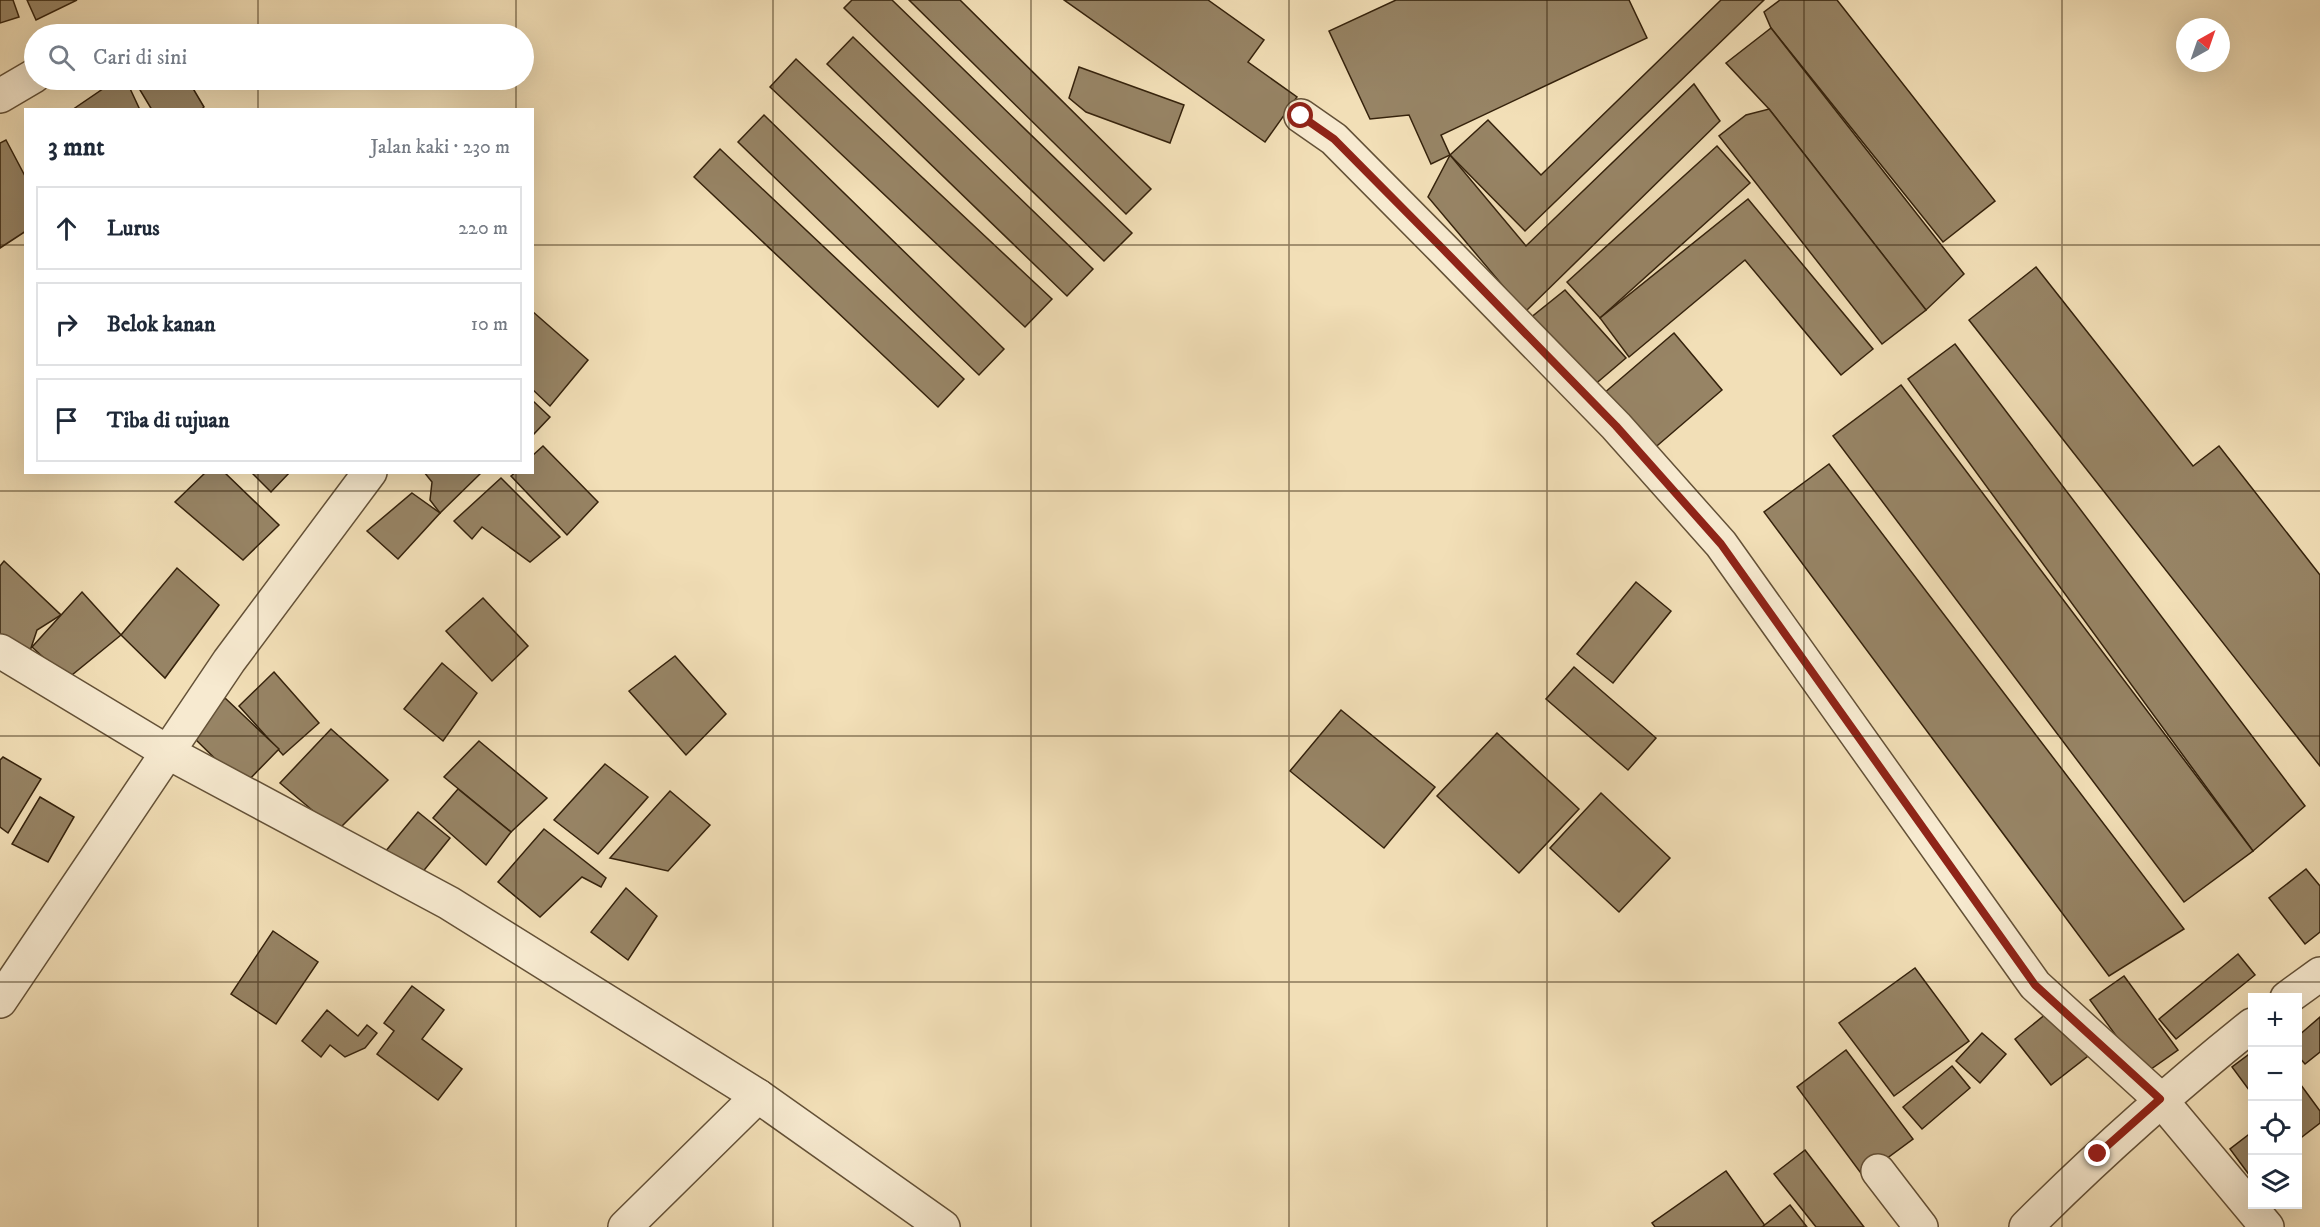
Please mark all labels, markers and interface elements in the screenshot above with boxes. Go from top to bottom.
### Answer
north arrow [2176,18,2230,72]
search box [24,24,534,90]
icon: search [45,41,78,74]
text: Cari di sini [93,44,187,71]
route start [1287,102,1313,128]
text: 3 mnt [48,131,105,164]
text: Jalan kaki · 230 m [370,135,510,160]
icon: ahead [50,212,83,245]
text: Lurus [107,215,160,242]
text: 220 m [458,216,508,241]
icon: right [50,308,83,341]
text: Belok kanan [107,311,215,338]
text: 10 m [471,312,508,337]
icon: arrive [50,404,83,437]
text: Tiba di tujuan [107,407,229,434]
map controls [2248,993,2302,1209]
button: + [2248,993,2302,1047]
button: − [2248,1047,2302,1101]
button: locate [2248,1101,2302,1155]
route end [2084,1140,2110,1166]
button: layers [2248,1155,2302,1209]

